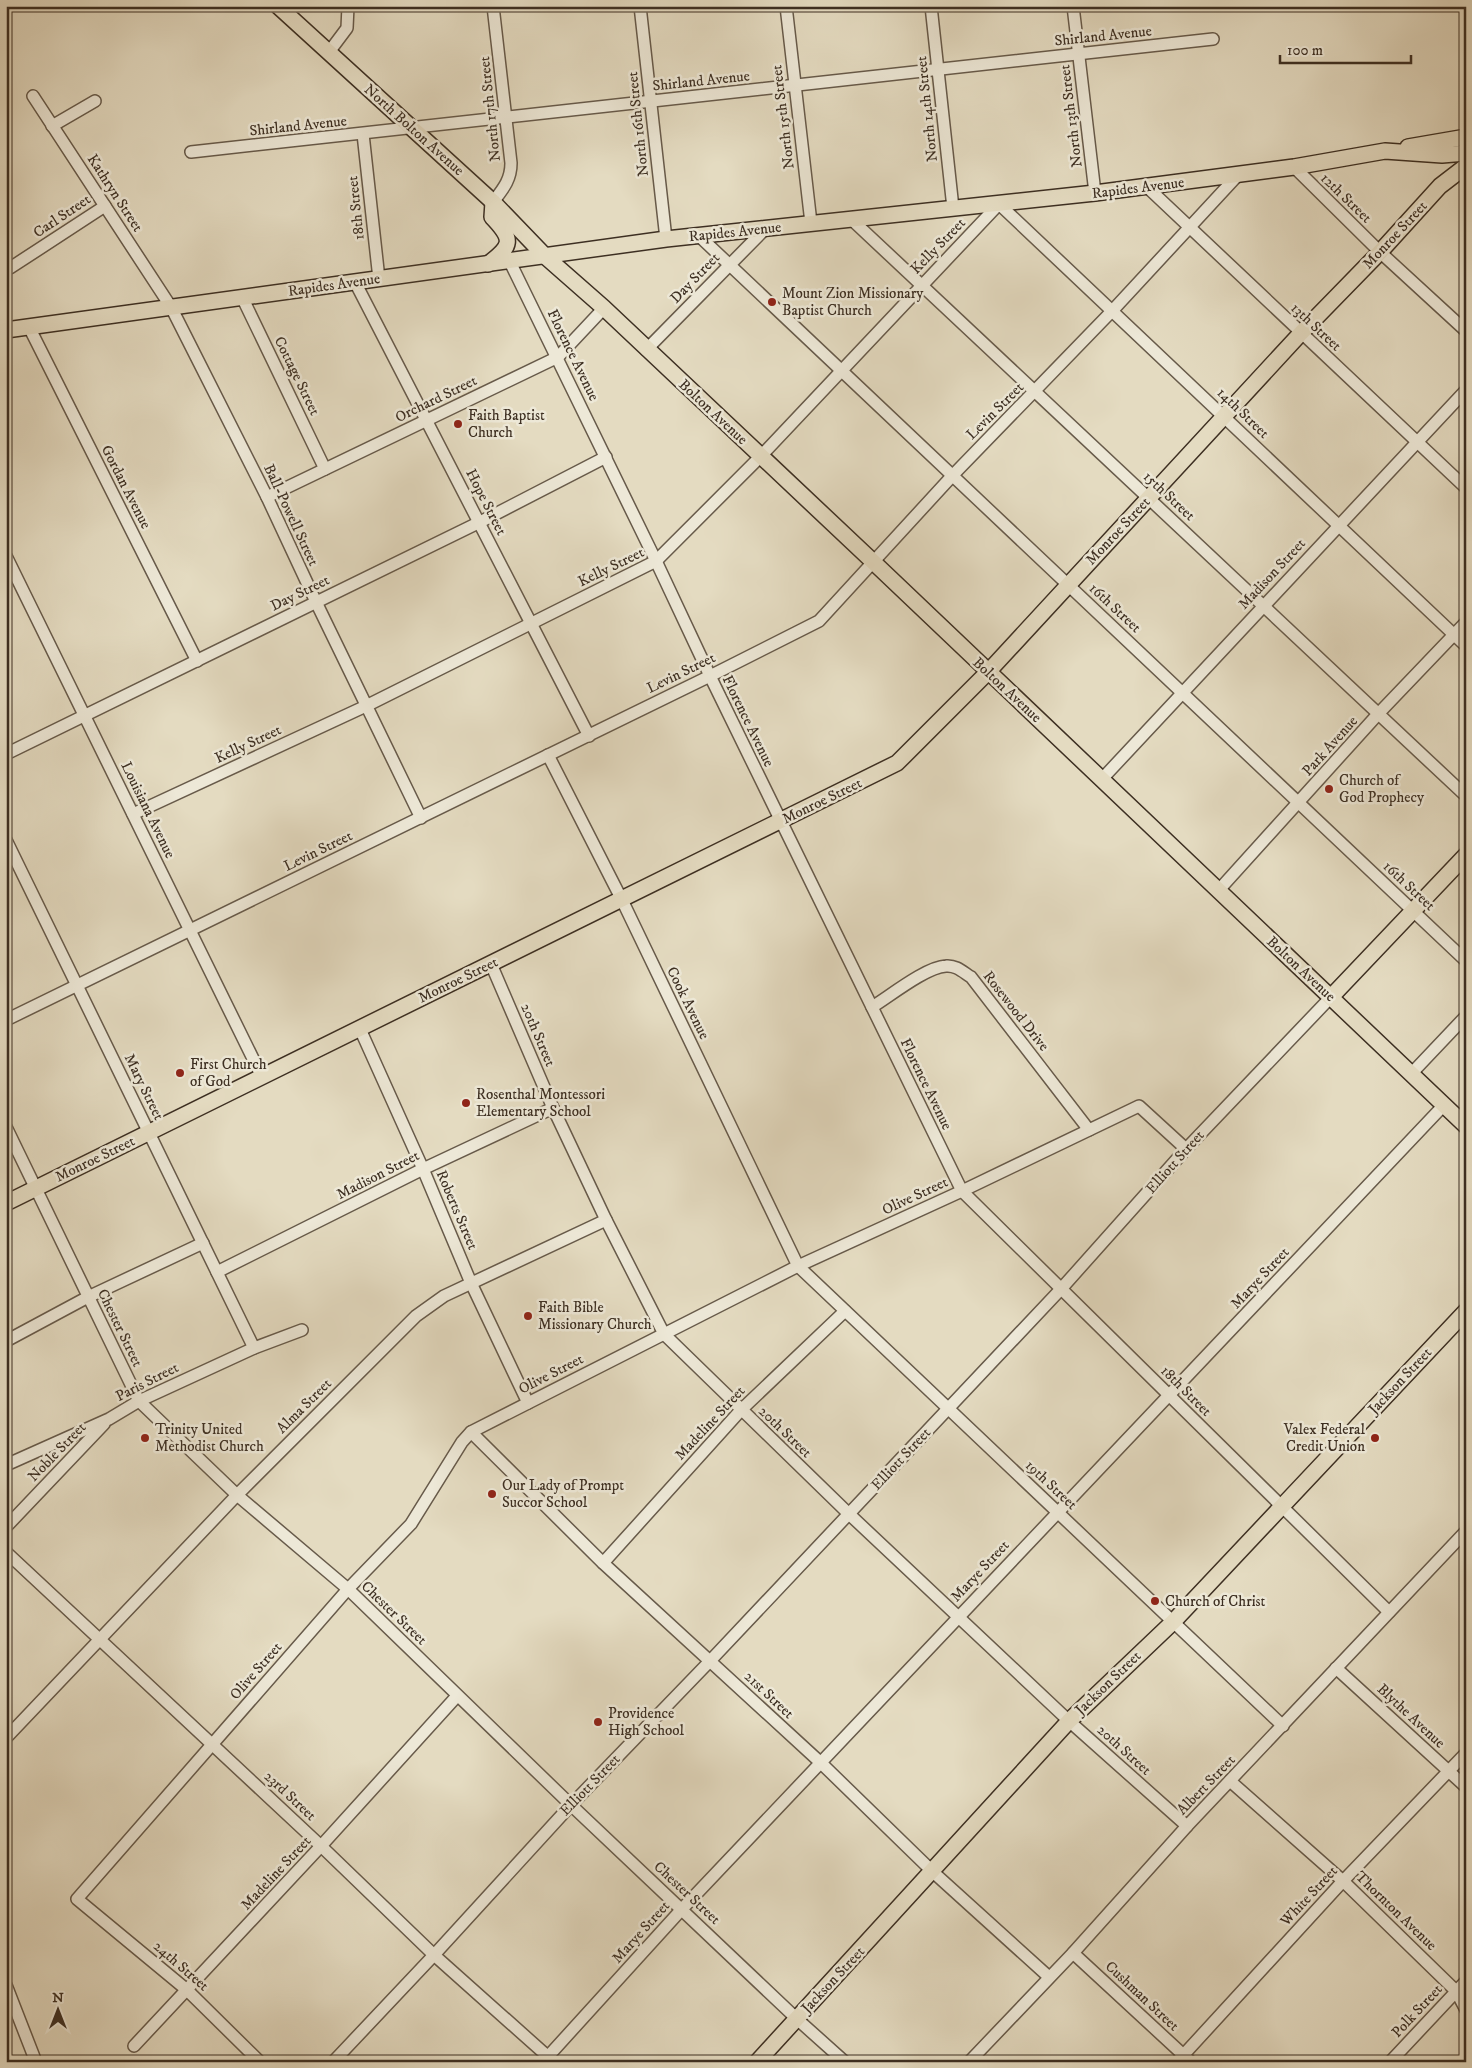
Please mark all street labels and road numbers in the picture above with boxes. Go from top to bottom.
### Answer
street label: Shirland Avenue [1053,21,1153,51]
street label: North 17th Street [475,55,505,162]
street label: North 14th Street [912,55,942,163]
street label: North 13th Street [1055,63,1087,168]
street label: North 15th Street [767,64,799,170]
street label: Shirland Avenue [651,66,751,96]
street label: North 16th Street [623,70,653,177]
street label: North Bolton Avenue [360,80,468,180]
street label: Shirland Avenue [248,111,348,141]
street label: Kathryn Street [83,151,147,236]
street label: 12th Street [1316,169,1376,227]
street label: Rapides Avenue [1091,173,1185,203]
street label: 18th Street [343,175,369,241]
street label: Carl Street [30,190,94,242]
street label: Monroe Street [1359,197,1432,273]
street label: Kelly Street [906,214,970,278]
street label: Rapides Avenue [688,218,782,246]
street label: Day Street [666,248,724,307]
street label: Rapides Avenue [287,269,381,301]
street label: 13th Street [1287,299,1345,355]
street label: Florence Avenue [543,306,603,404]
street label: Cottage Street [270,333,324,419]
street label: Orchard Street [392,371,480,427]
street label: Bolton Avenue [674,375,752,449]
street label: Levin Street [962,378,1028,444]
street label: 14th Street [1213,383,1273,443]
street label: Gordan Avenue [97,442,155,532]
street label: Ball-Powell Street [259,461,323,569]
street label: Hope Street [461,466,511,539]
street label: 15th Street [1139,467,1199,525]
street label: Monroe Street [1082,493,1155,569]
street label: Madison Street [1234,534,1310,613]
street label: Kelly Street [575,543,647,591]
street label: Day Street [267,571,333,615]
street label: 16th Street [1085,579,1145,637]
street label: Levin Street [644,648,719,698]
street label: Bolton Avenue [968,653,1046,727]
street label: Florence Avenue [718,672,778,770]
street label: Park Avenue [1298,712,1362,780]
street label: Kelly Street [212,720,284,768]
street label: Louisiana Avenue [116,759,180,861]
street label: Monroe Street [779,773,865,828]
street label: Levin Street [281,826,356,876]
street label: 16th Street [1379,857,1439,915]
street label: Bolton Avenue [1262,932,1340,1006]
street label: Monroe Street [415,952,501,1007]
street label: Cook Avenue [662,964,714,1042]
street label: Rosewood Drive [979,967,1053,1055]
street label: 20th Street [516,1001,560,1070]
street label: Florence Avenue [896,1035,956,1133]
street label: Mary Street [120,1051,168,1123]
street label: Elliott Street [1141,1126,1209,1198]
street label: Monroe Street [52,1131,138,1186]
street label: Madison Street [333,1146,423,1204]
street label: Roberts Street [432,1167,482,1253]
street label: Olive Street [879,1172,951,1219]
street label: Marye Street [1227,1243,1294,1313]
street label: Chester Street [93,1286,147,1370]
street label: Jackson Street [1363,1343,1436,1420]
street label: Olive Street [515,1349,587,1398]
street label: Paris Street [112,1358,182,1406]
street label: 18th Street [1157,1362,1216,1421]
street label: Alma Street [272,1374,336,1438]
street label: Madeline Street [671,1382,749,1464]
street label: 20th Street [754,1402,816,1462]
street label: Noble Street [24,1418,90,1486]
street label: Elliott Street [867,1423,935,1494]
street label: 19th Street [1021,1456,1081,1514]
street label: Marye Street [947,1536,1014,1606]
street label: Chester Street [357,1577,431,1649]
street label: Olive Street [226,1638,286,1704]
street label: Jackson Street [1069,1647,1145,1721]
street label: 21st Street [740,1667,798,1723]
street label: Blythe Avenue [1373,1680,1449,1752]
street label: 20th Street [1093,1721,1155,1780]
street label: Elliott Street [556,1750,624,1820]
street label: Albert Street [1173,1751,1239,1819]
street label: 23rd Street [260,1767,320,1825]
street label: Madeline Street [237,1832,315,1914]
street label: Chester Street [650,1857,724,1929]
street label: White Street [1276,1862,1342,1931]
street label: Thornton Avenue [1351,1867,1441,1955]
street label: Marye Street [608,1897,674,1967]
street label: 24th Street [149,1937,213,1995]
street label: Jackson Street [796,1942,869,2019]
street label: Cushman Street [1101,1957,1183,2035]
street label: Polk Street [1387,1980,1447,2042]

